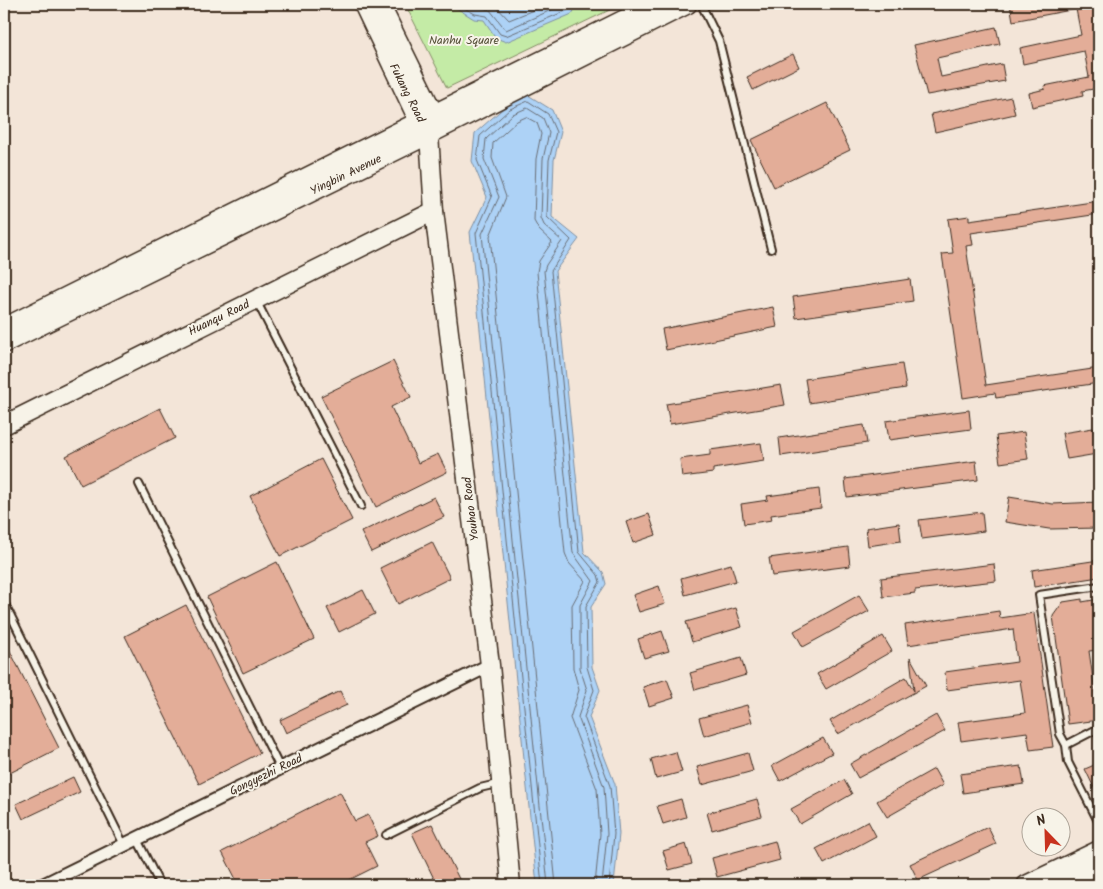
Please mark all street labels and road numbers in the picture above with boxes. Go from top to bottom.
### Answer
street label: Fukang Road [384,60,431,127]
street label: Yingbin Avenue [307,149,386,201]
street label: Huanqu Road [185,295,254,341]
street label: Youhao Road [458,475,484,542]
street label: Gongyezhi Road [226,749,307,801]

